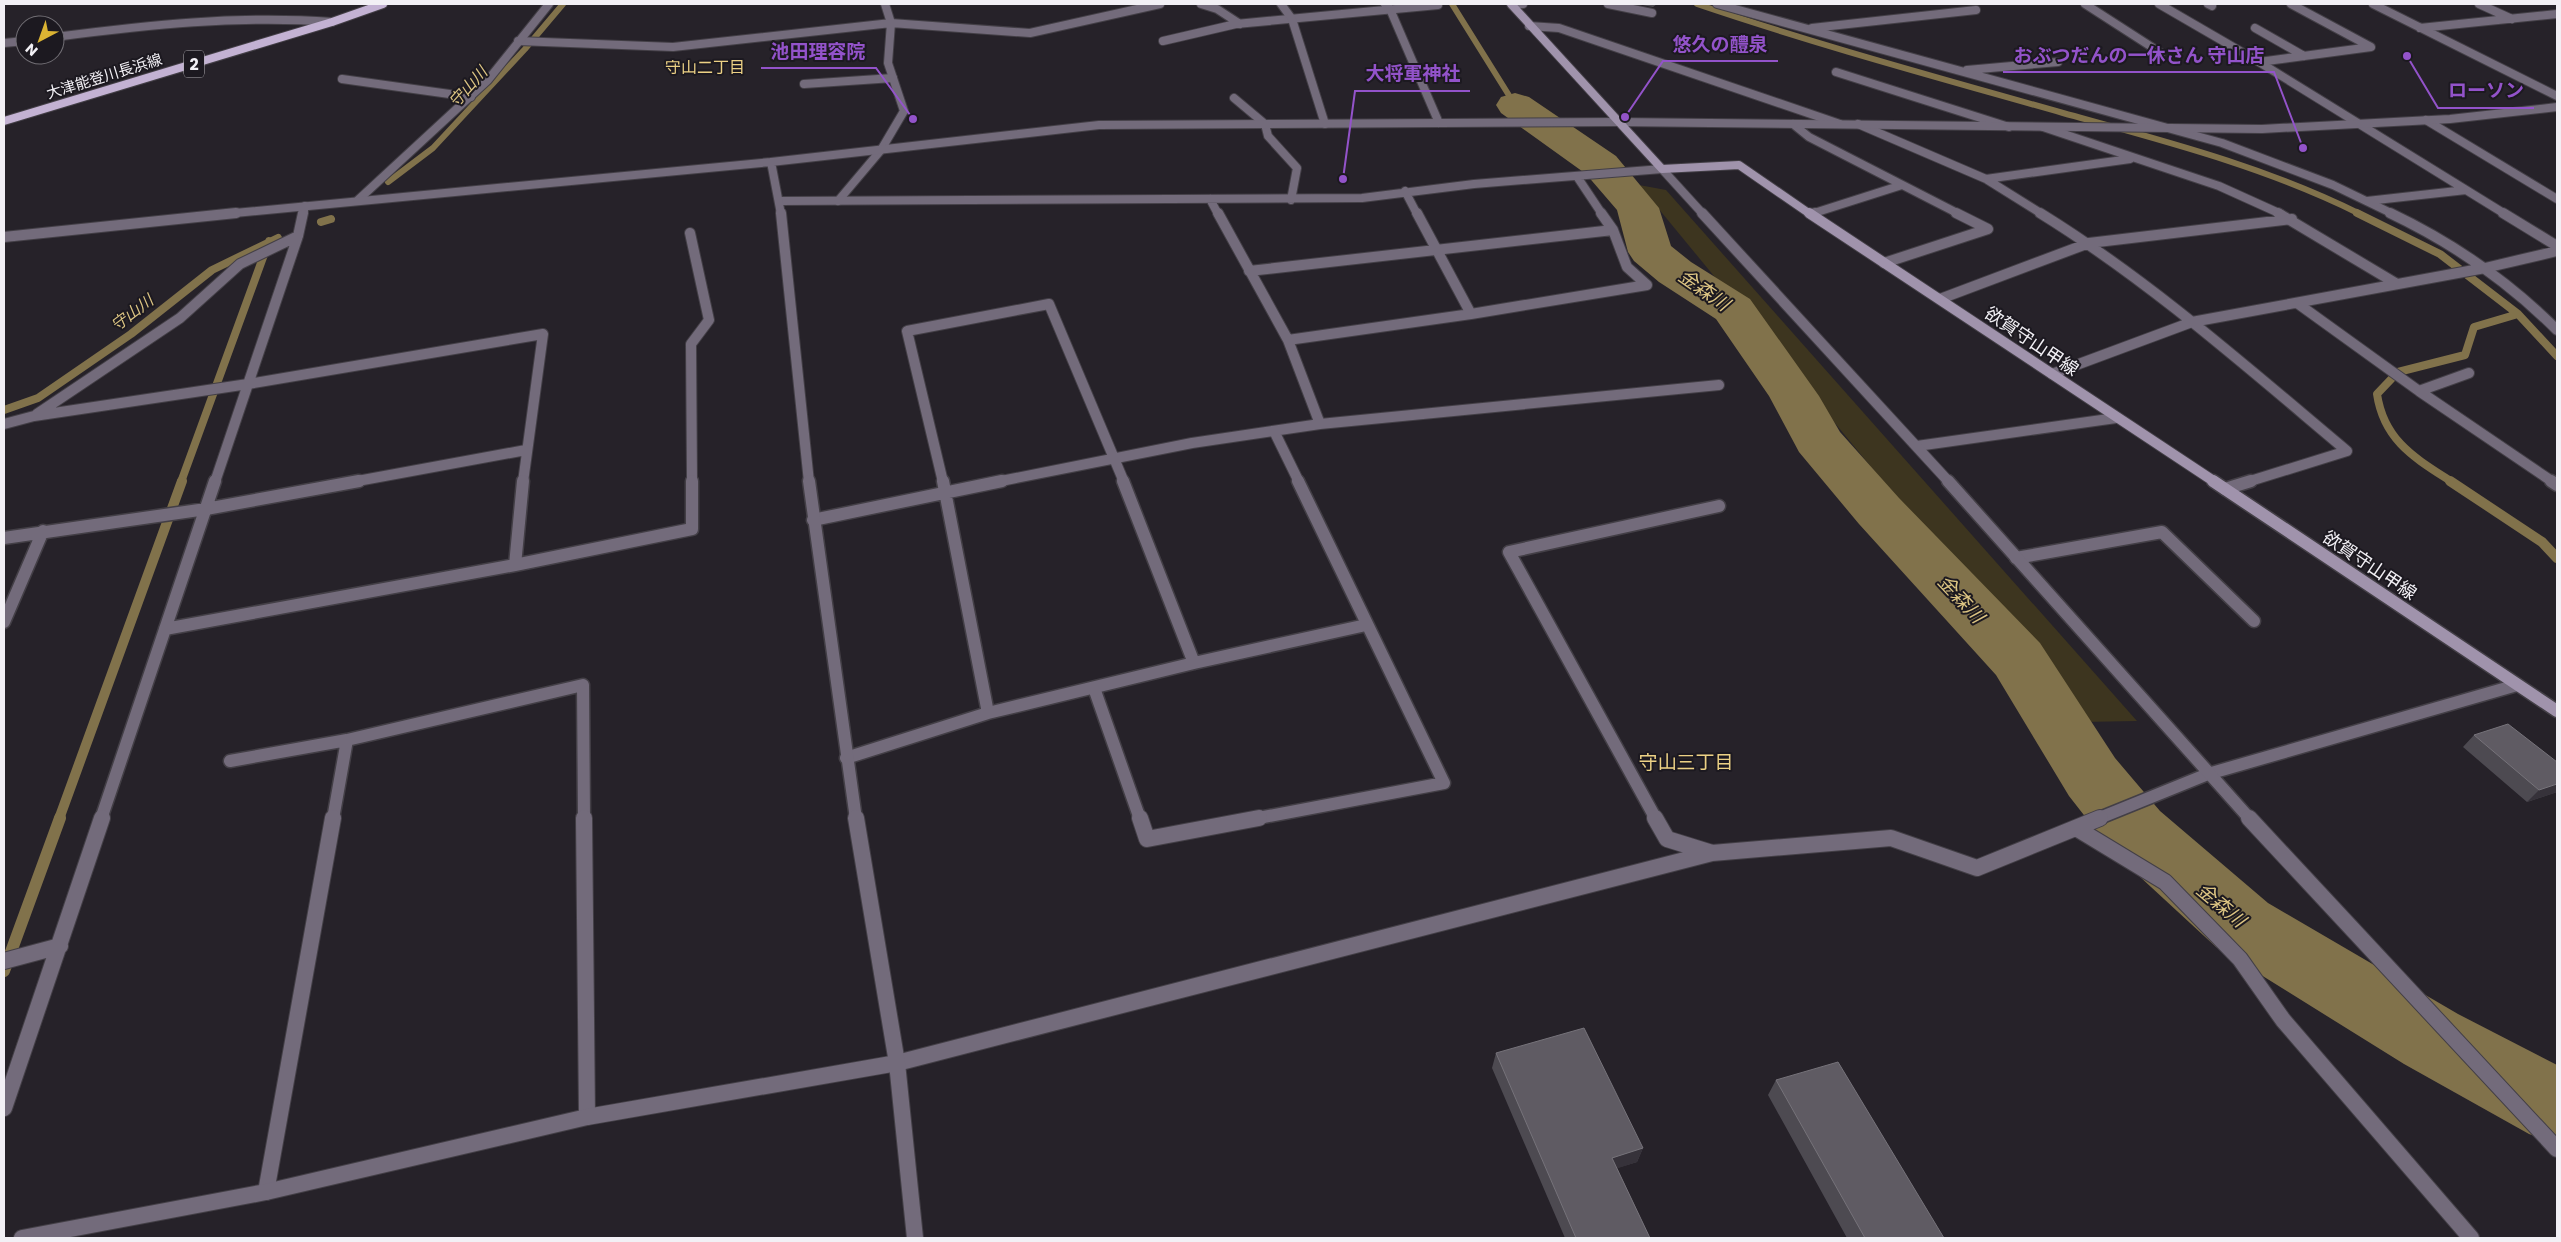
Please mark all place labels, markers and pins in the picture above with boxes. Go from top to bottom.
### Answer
callout: 悠久の醴泉 [1663,27,1778,61]
callout: 池田理容院 [761,34,876,68]
callout: おぶつだんの一休さん 守山店 [2003,38,2274,72]
callout: 大将軍神社 [1355,57,1470,91]
callout: ローソン [2438,74,2534,108]

